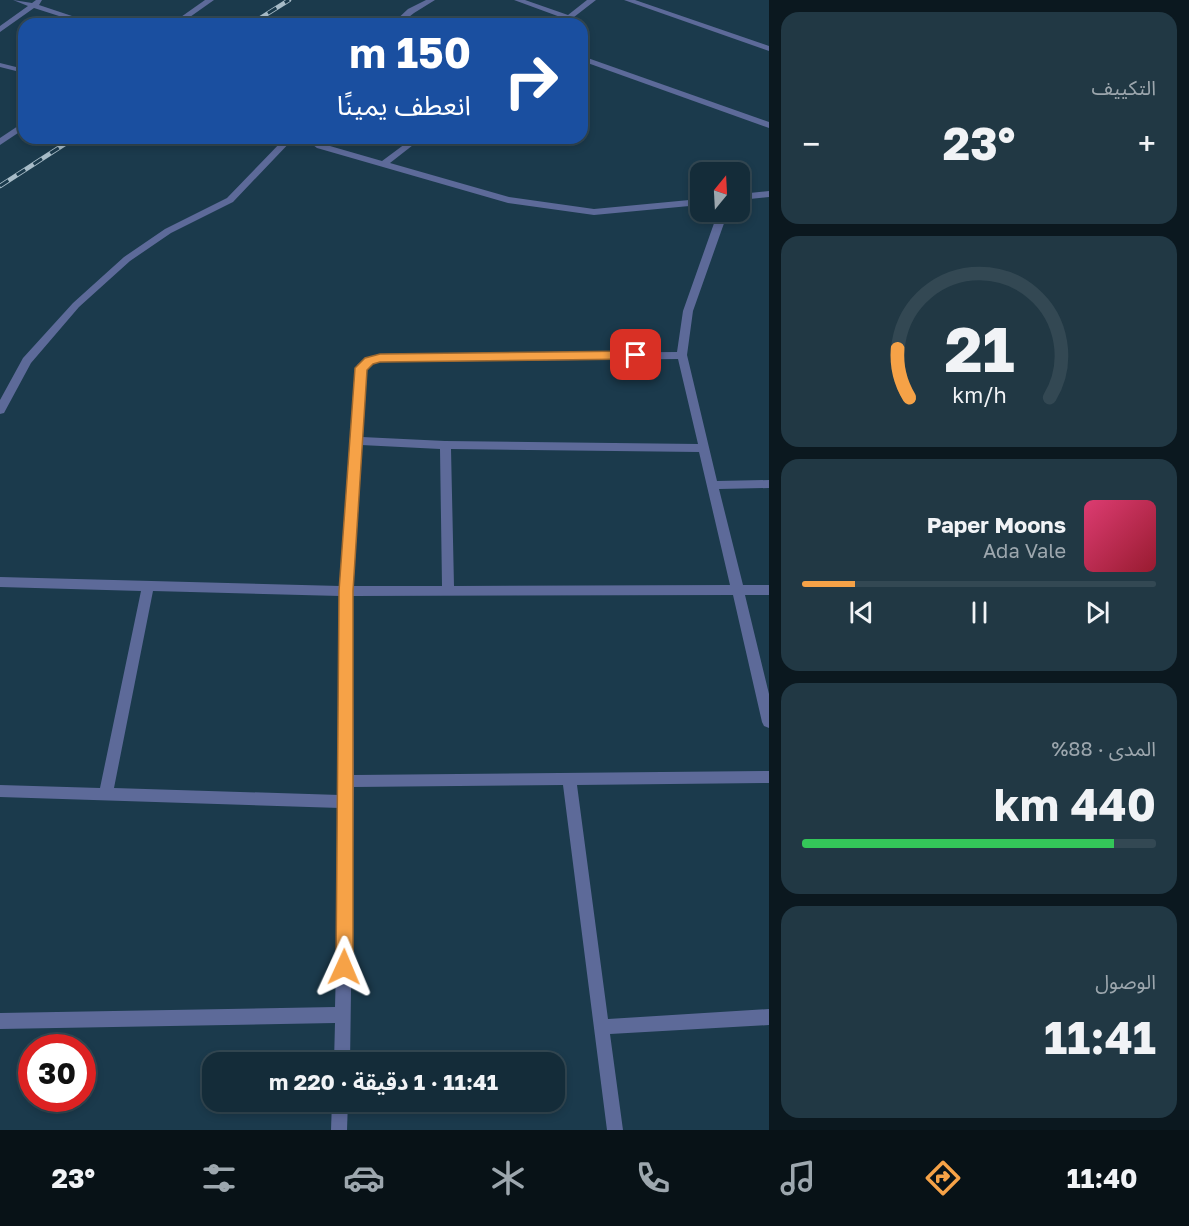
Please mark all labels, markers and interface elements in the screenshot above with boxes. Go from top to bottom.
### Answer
text: 150 m [349,27,471,77]
icon: right [492,42,570,120]
text: التكييف [1092,75,1156,99]
text: انعطف يمينًا [337,89,471,121]
text: 23° [943,116,1015,170]
text: − [802,124,820,163]
text: + [1138,124,1156,163]
north arrow [690,162,750,222]
map controls [690,162,750,222]
text: 21 [944,312,1014,387]
pin [610,329,661,380]
icon: arrive [619,338,652,371]
text: km/h [952,383,1006,409]
text: Paper Moons [927,511,1066,538]
text: Ada Vale [983,538,1066,562]
icon: previous [845,596,878,629]
icon: pause [963,596,996,629]
icon: next [1081,596,1114,629]
text: المدى · 88% [1051,736,1156,760]
text: 440 km [994,777,1156,831]
position arrow [312,935,376,999]
text: الوصول [1095,969,1156,993]
text: 11:41 [1044,1010,1156,1064]
speed limit sign: 30 [18,1034,96,1112]
text: 11:41 · 1 دقيقة · 220 m [269,1068,498,1095]
icon: filters [198,1157,240,1199]
icon: car [343,1157,385,1199]
icon: climate [487,1157,529,1199]
icon: phone [632,1157,674,1199]
icon: music [777,1157,819,1199]
icon: directions [922,1157,964,1199]
text: 23° [51,1162,95,1194]
text: 11:40 [1067,1162,1138,1194]

